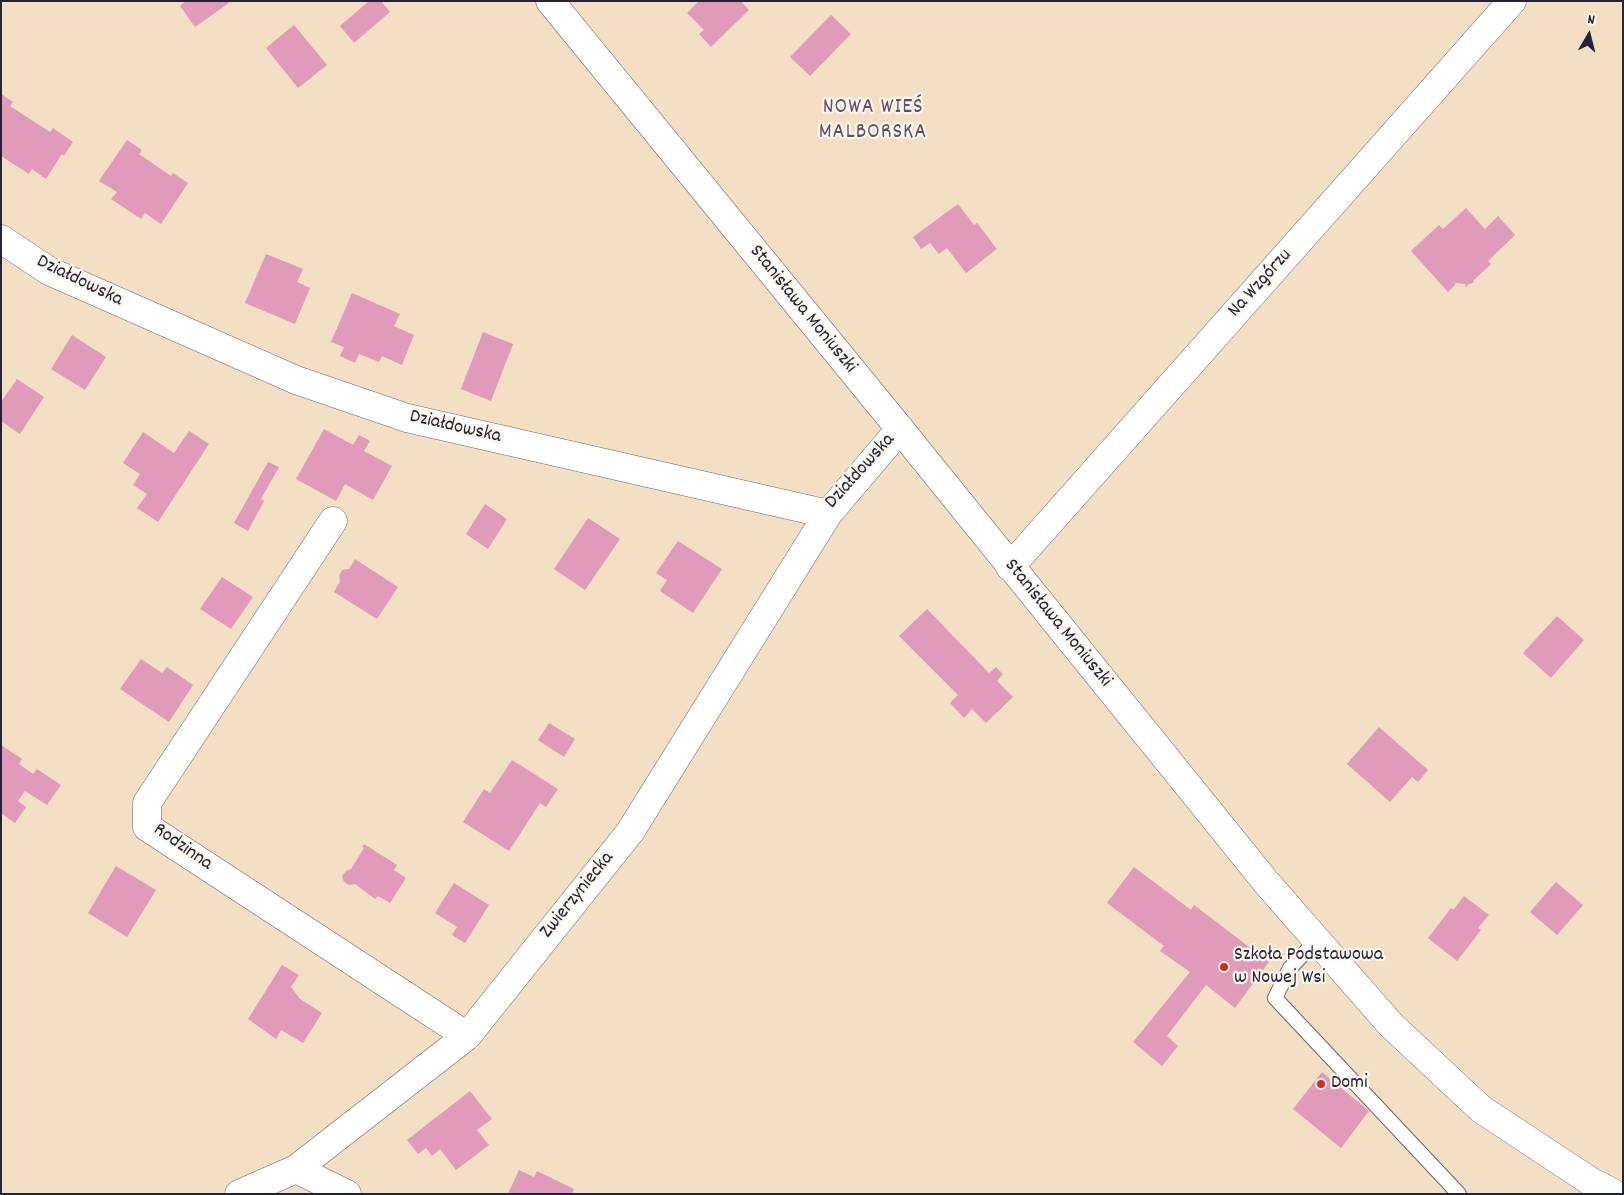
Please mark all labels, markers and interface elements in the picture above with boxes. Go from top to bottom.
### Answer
north arrow [1564,10,1614,60]
text: N [1586,10,1596,31]
district label: NOWA WIEŚ MALBORSKA [818,96,928,148]
street label: Stanisława Moniuszki [743,241,861,379]
street label: Na Wzgórzu [1224,245,1298,323]
street label: Działdowska [32,251,126,313]
street label: Działdowska [407,406,503,450]
street label: Działdowska [821,429,901,515]
street label: Stanisława Moniuszki [998,555,1116,693]
street label: Rodzinna [148,819,216,877]
street label: Zwierzyniecka [536,848,620,944]
place label: Szkoła Podstawowa w Nowej Wsi [1234,944,1383,991]
marker: Szkoła Podstawowa w Nowej Wsi [1218,961,1230,973]
place label: Domi [1331,1072,1368,1096]
marker: Domi [1315,1078,1327,1090]

